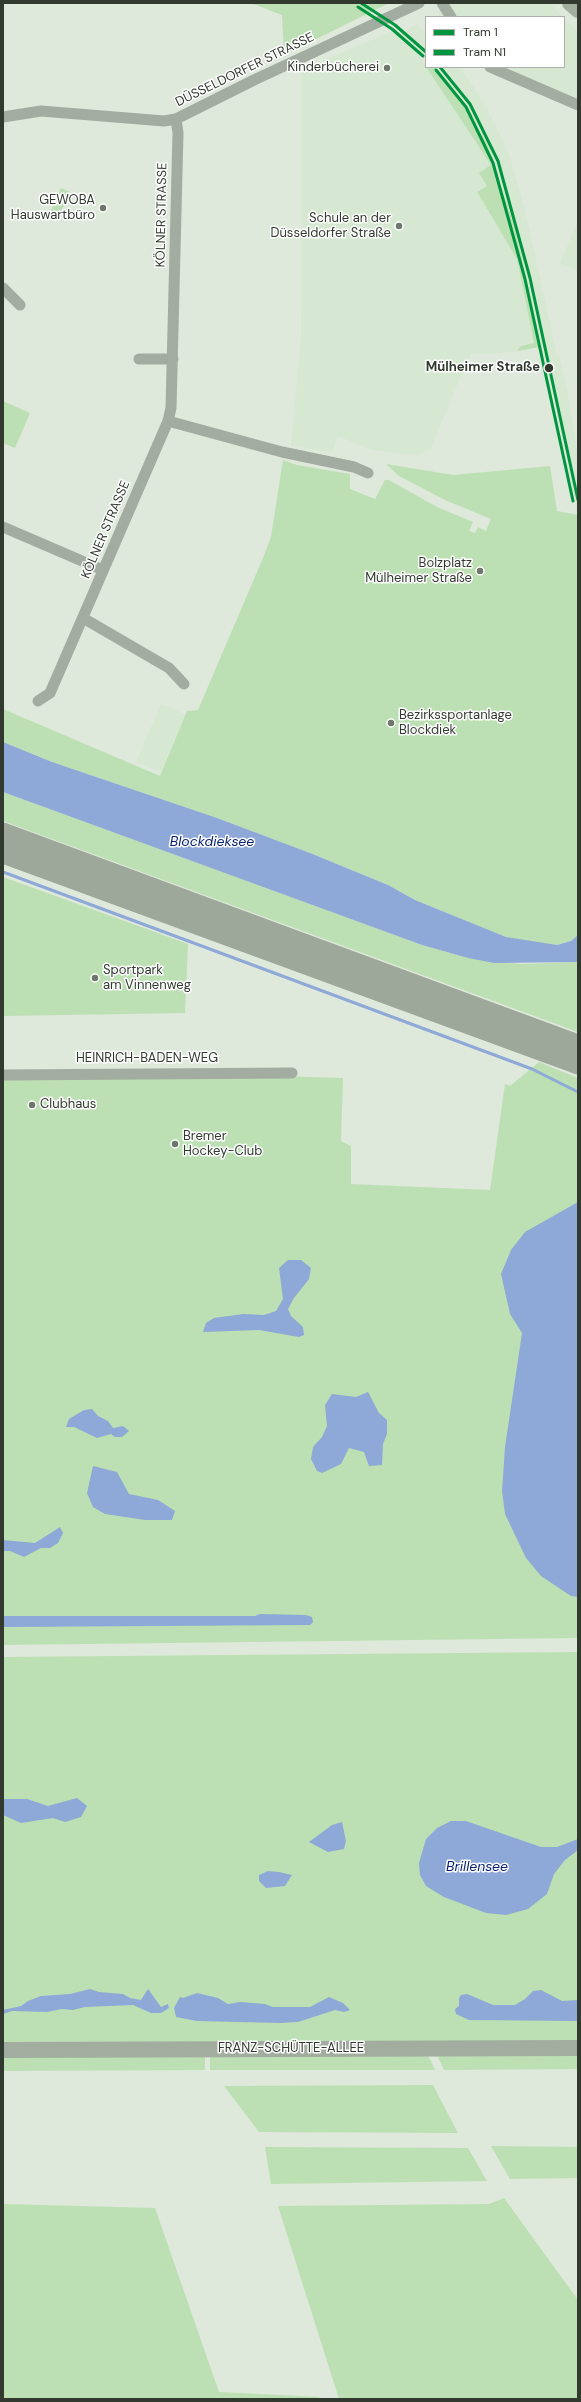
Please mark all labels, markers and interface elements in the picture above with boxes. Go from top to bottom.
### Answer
legend [425,16,565,68]
text: Tram 1 [463,24,498,40]
street label: DÜSSELDORFER STRASSE [173,30,317,110]
text: Tram N1 [463,44,506,60]
place label: Kinderbücherei [288,60,379,76]
marker: Kinderbücherei [382,63,392,73]
street label: KÖLNER STRASSE [153,162,171,268]
place label: GEWOBA Hauswartbüro [11,193,95,224]
marker: GEWOBA Hauswartbüro [98,203,108,213]
place label: Schule an der Düsseldorfer Straße [270,211,391,242]
marker: Schule an der Düsseldorfer Straße [394,221,404,231]
place label: Mülheimer Straße [426,360,540,376]
marker: Mülheimer Straße [543,362,555,374]
street label: KÖLNER STRASSE [78,479,134,581]
place label: Bolzplatz Mülheimer Straße [365,556,472,587]
marker: Bolzplatz Mülheimer Straße [475,566,485,576]
place label: Bezirkssportanlage Blockdiek [399,708,512,739]
marker: Bezirkssportanlage Blockdiek [386,718,396,728]
water label: Blockdieksee [170,834,254,850]
place label: Sportpark am Vinnenweg [103,963,191,994]
marker: Sportpark am Vinnenweg [90,973,100,983]
street label: HEINRICH-BADEN-WEG [76,1051,218,1067]
place label: Clubhaus [40,1097,96,1113]
marker: Clubhaus [27,1100,37,1110]
place label: Bremer Hockey-Club [183,1129,262,1160]
marker: Bremer Hockey-Club [170,1139,180,1149]
water label: Brillensee [446,1859,508,1875]
street label: FRANZ-SCHÜTTE-ALLEE [218,2041,364,2057]

